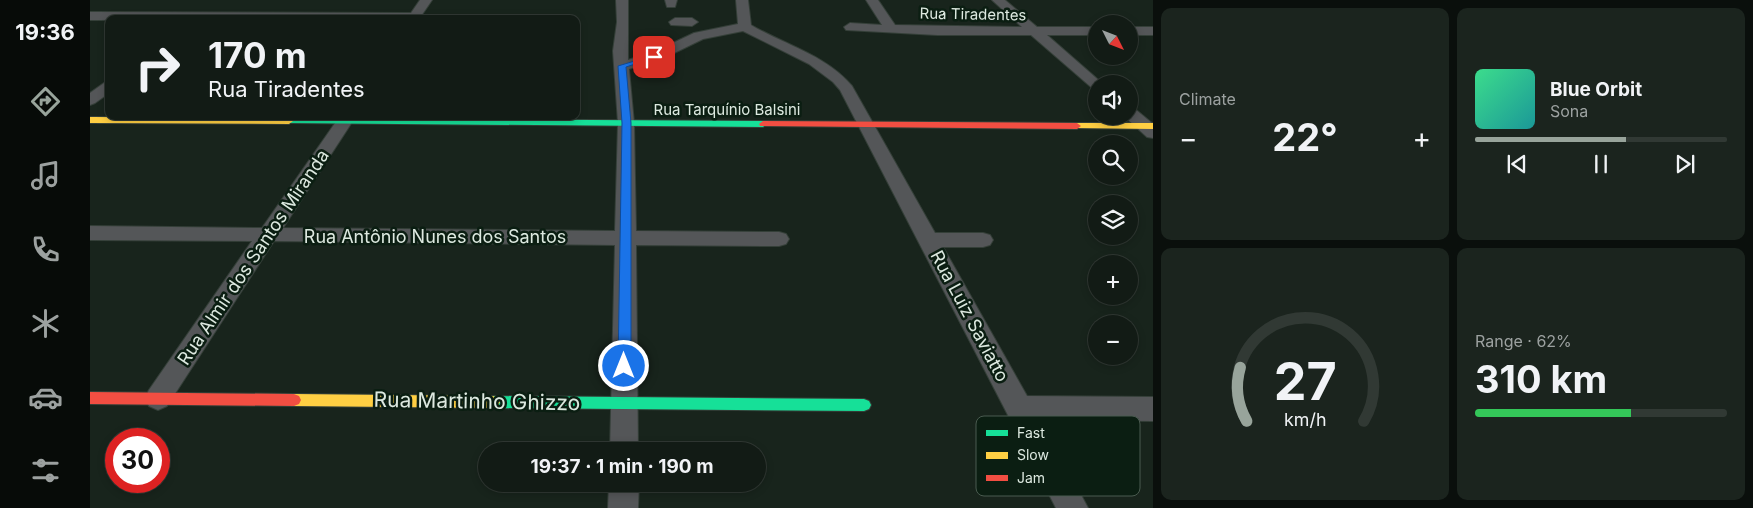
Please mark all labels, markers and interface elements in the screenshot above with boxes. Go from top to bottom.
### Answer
street label: Rua Tiradentes [919,4,1027,24]
north arrow [1088,15,1138,65]
map controls [1088,15,1138,365]
text: 19:36 [15,19,75,45]
text: 170 m [208,34,307,76]
icon: right [125,35,190,100]
pin [633,36,675,78]
icon: arrive [640,43,668,71]
button: sound [1088,75,1138,125]
text: Rua Tiradentes [208,76,365,102]
text: Blue Orbit [1550,78,1642,101]
icon: directions [28,84,63,119]
text: Climate [1179,89,1236,109]
street label: Rua Tarquínio Balsini [654,100,800,119]
text: Sona [1550,101,1588,121]
text: 22° [1272,114,1338,160]
text: − [1179,121,1198,155]
text: + [1412,121,1431,155]
button: search [1088,135,1138,185]
street label: Rua Almir dos Santos Miranda [173,145,333,369]
icon: previous [1503,150,1531,178]
icon: pause [1587,150,1615,178]
icon: next [1671,150,1699,178]
icon: music [28,158,63,193]
button: layers [1088,195,1138,245]
street label: Rua Antônio Nunes dos Santos [304,226,566,247]
icon: phone [28,232,63,267]
street label: Rua Luiz Saviatto [927,247,1013,385]
button: + [1088,255,1138,305]
icon: climate [28,306,63,341]
button: − [1088,315,1138,365]
text: Range · 62% [1475,331,1572,351]
position arrow [597,339,649,391]
text: 27 [1274,350,1337,413]
text: 310 km [1475,356,1607,402]
icon: car [28,380,63,415]
street label: Rua Martinho Ghizzo [374,387,580,415]
text: km/h [1284,409,1326,430]
legend [976,416,1140,496]
text: Fast [1017,424,1045,441]
speed limit sign: 30 [105,428,170,493]
text: Slow [1017,446,1049,463]
icon: filters [28,453,63,488]
text: 19:37 · 1 min · 190 m [530,455,714,478]
text: Jam [1017,469,1045,486]

